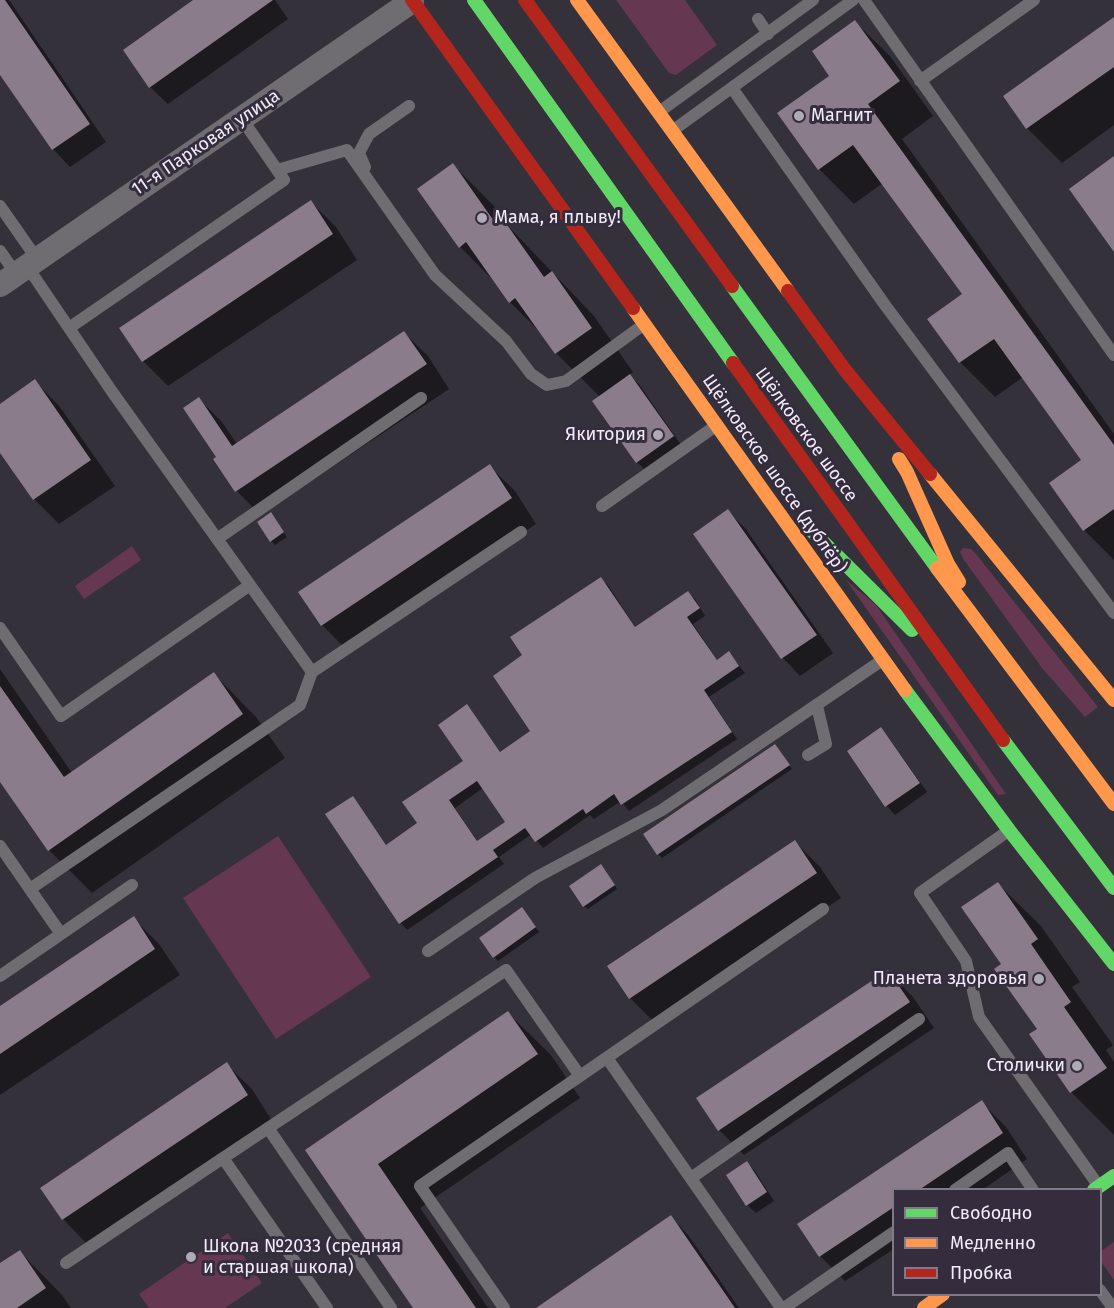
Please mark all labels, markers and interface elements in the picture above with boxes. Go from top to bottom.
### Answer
street label: 11-я Парковая улица [128,85,284,201]
place label: Магнит [811,105,872,127]
marker: Магнит [792,109,806,123]
place label: Мама, я плыву! [494,207,621,229]
marker: Мама, я плыву! [475,211,489,225]
street label: Щёлковское шоссе [750,364,862,506]
street label: Щёлковское шоссе (дублёр) [697,371,851,577]
place label: Якитория [565,424,646,446]
marker: Якитория [651,428,665,442]
place label: Планета здоровья [873,968,1027,990]
marker: Планета здоровья [1032,972,1046,986]
place label: Столички [987,1055,1065,1077]
marker: Столички [1070,1059,1084,1073]
legend [892,1188,1102,1296]
text: Свободно [950,1202,1032,1224]
text: Медленно [950,1232,1036,1254]
place label: Школа №2033 (средняя и старшая школа) [203,1236,401,1278]
marker: Школа №2033 (средняя и старшая школа) [184,1250,198,1264]
text: Пробка [950,1262,1013,1284]

